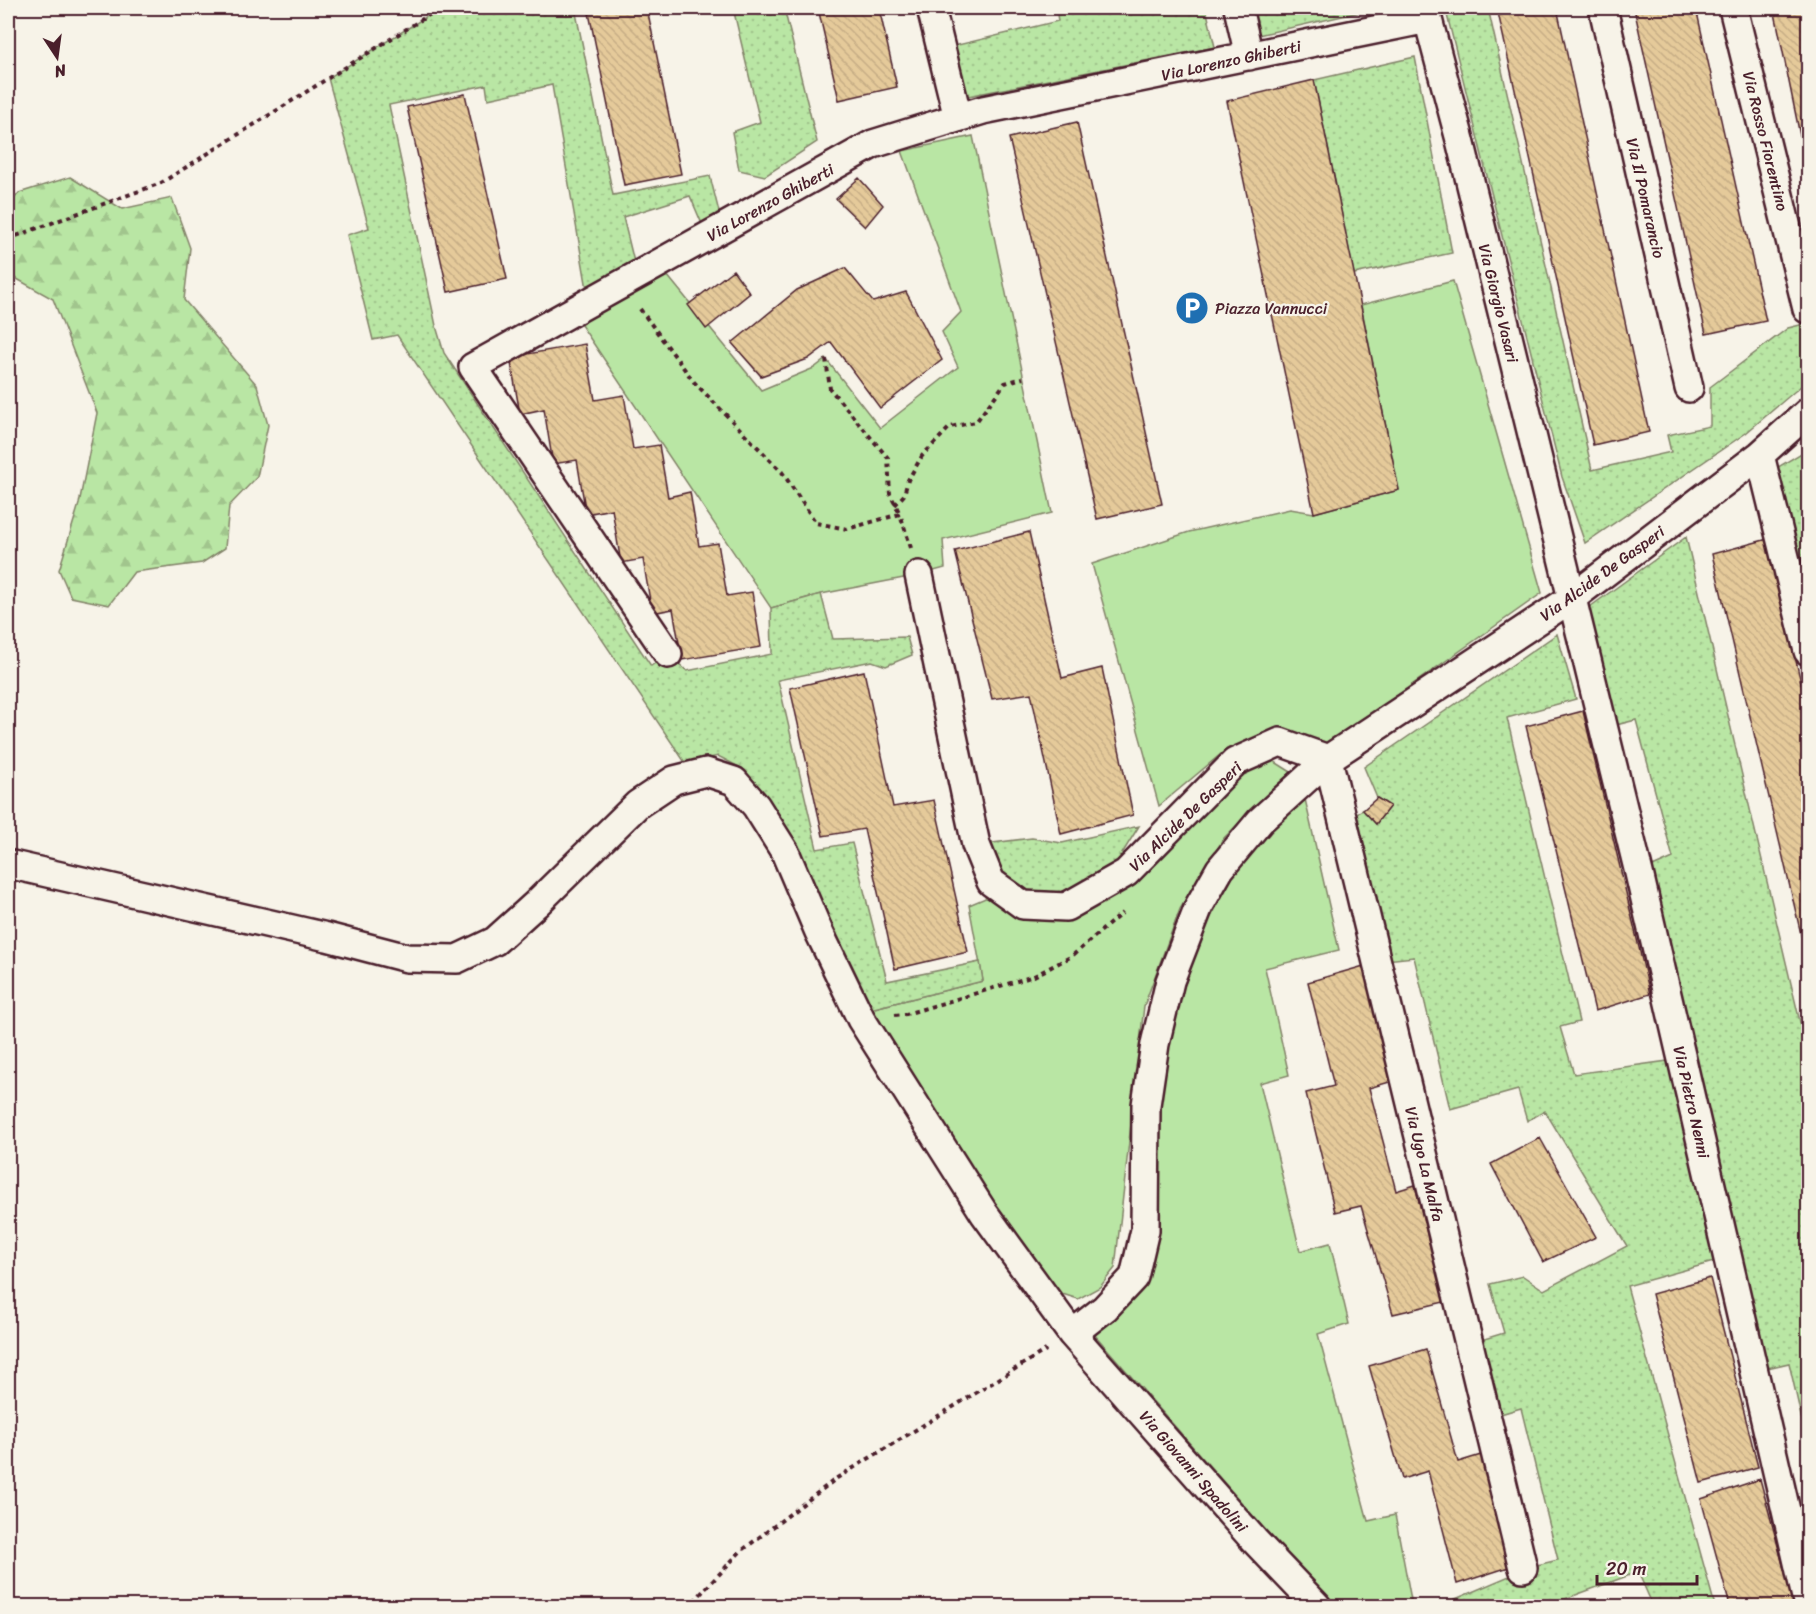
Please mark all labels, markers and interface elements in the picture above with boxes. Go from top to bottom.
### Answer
north arrow [27,27,87,87]
street label: Via Lorenzo Ghiberti [1159,31,1304,89]
text: N [51,56,70,87]
street label: Via Rosso Fiorentino [1734,68,1797,214]
street label: Via Il Pomarancio [1618,135,1673,261]
street label: Via Lorenzo Ghiberti [701,155,840,250]
street label: Via Giorgio Vasari [1470,241,1527,366]
parking icon: Piazza Vannucci [1174,290,1210,326]
place label: Piazza Vannucci [1215,294,1328,323]
street label: Via Alcide De Gasperi [1533,517,1672,629]
street label: Via Alcide De Gasperi [1122,754,1250,879]
street label: Via Pietro Nenni [1665,1043,1719,1162]
street label: Via Ugo La Malfa [1396,1104,1453,1225]
street label: Via Giovanni Spadolini [1132,1403,1256,1540]
scale bar [1597,1548,1698,1586]
text: 20 m [1606,1553,1646,1585]

